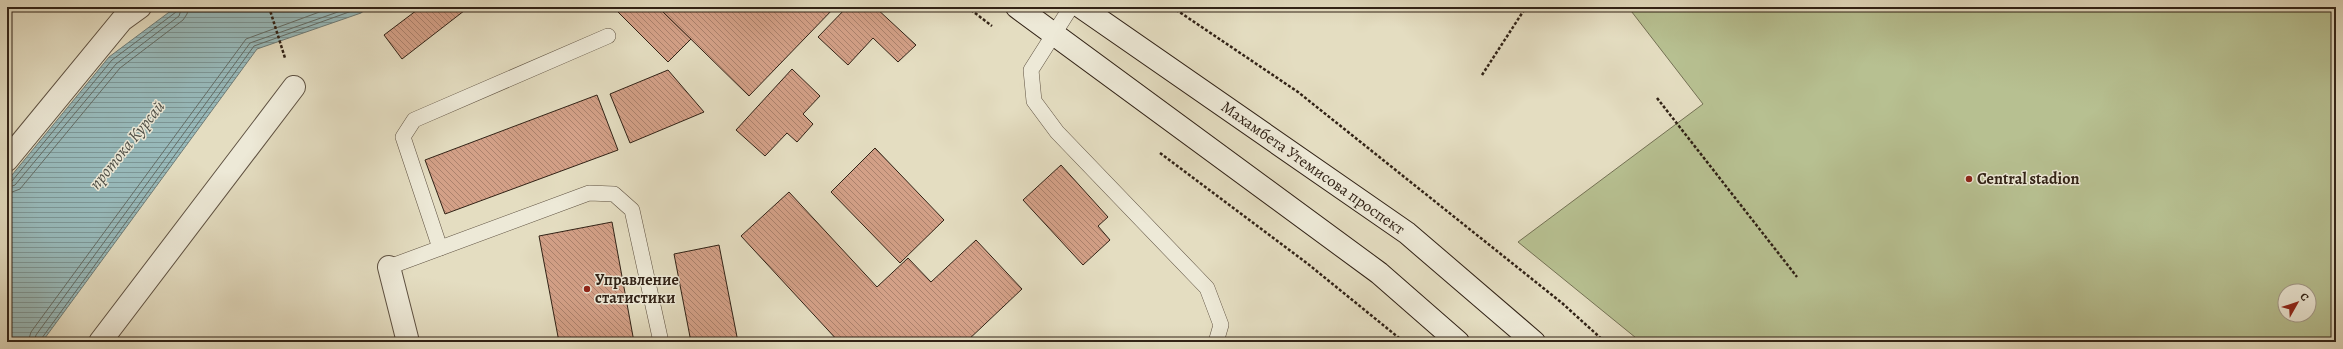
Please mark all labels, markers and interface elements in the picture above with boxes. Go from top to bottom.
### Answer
water label: протока Курсай [84,96,170,194]
street label: Махамбета Утемисова проспект [1217,96,1409,240]
place label: Central stadion [1977,168,2080,190]
marker: Central stadion [1964,174,1974,184]
place label: Управление статистики [595,269,679,309]
north arrow [2277,283,2317,323]
marker: Управление статистики [582,284,592,294]
text: С [2296,290,2312,305]

